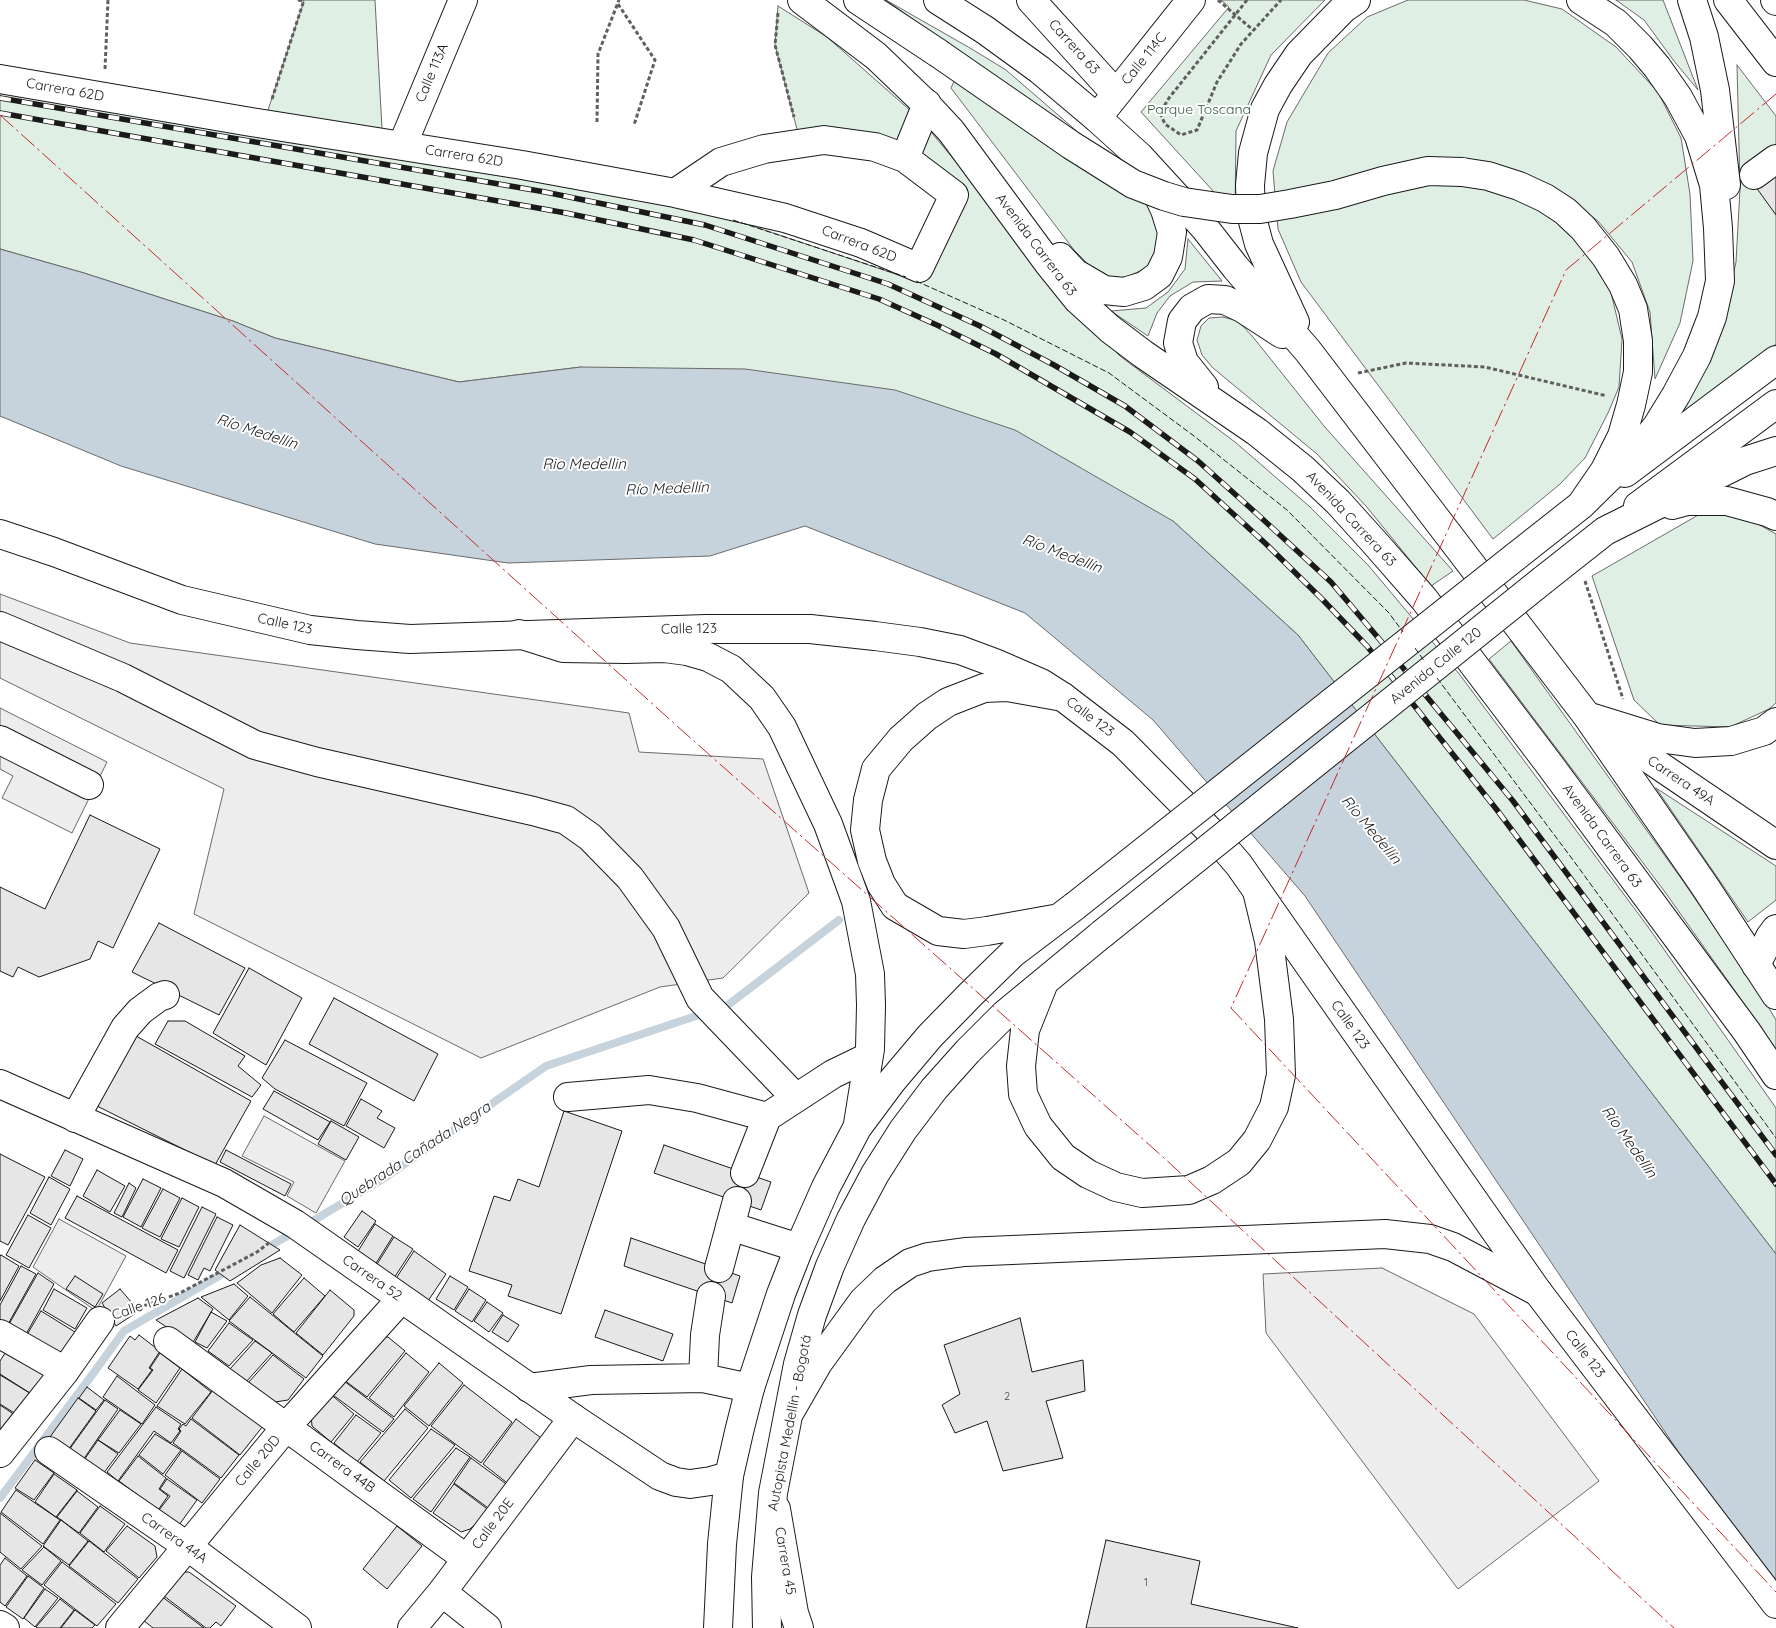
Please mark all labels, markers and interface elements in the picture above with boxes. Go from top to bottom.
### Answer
street label: Carrera 63 [1045,16,1103,78]
street label: Calle 114C [1118,29,1170,89]
street label: Calle 113A [412,41,452,105]
street label: Carrera 62D [25,75,105,105]
park label: Parque Toscana [1147,102,1251,118]
street label: Carrera 62D [424,142,504,170]
street label: Avenida Carrera 63 [992,190,1080,300]
street label: Carrera 62D [819,222,899,266]
water label: Río Medellín [214,411,300,453]
water label: Rio Medellin [542,455,626,473]
street label: Avenida Carrera 63 [1303,468,1399,570]
water label: Río Medellín [625,479,709,499]
water label: Río Medellín [1020,531,1104,577]
street label: Calle 123 [256,610,314,638]
street label: Calle 123 [661,620,717,638]
street label: Avenida Calle 120 [1387,624,1485,708]
street label: Calle 123 [1063,693,1117,741]
street label: Carrera 49A [1644,752,1718,810]
street label: Avenida Carrera 63 [1559,781,1645,891]
water label: Río Medellín [1337,792,1405,868]
street label: Calle 123 [1327,997,1373,1053]
water label: Quebrada Cañada Negra [336,1098,494,1210]
water label: Río Medellín [1598,1103,1660,1181]
street label: Carrera 52 [339,1251,405,1305]
street label: Calle 126 [110,1290,168,1324]
street label: Calle 123 [1561,1327,1609,1381]
street label: Autopista Medellín - Bogotá [765,1333,815,1513]
house number: 2 [1004,1390,1010,1404]
street label: Calle 20D [232,1432,284,1490]
street label: Carrera 44B [306,1437,378,1497]
street label: Calle 20E [468,1495,518,1553]
street label: Carrera 44A [138,1509,210,1567]
street label: Carrera 45 [771,1526,799,1596]
house number: 1 [1144,1576,1148,1590]

